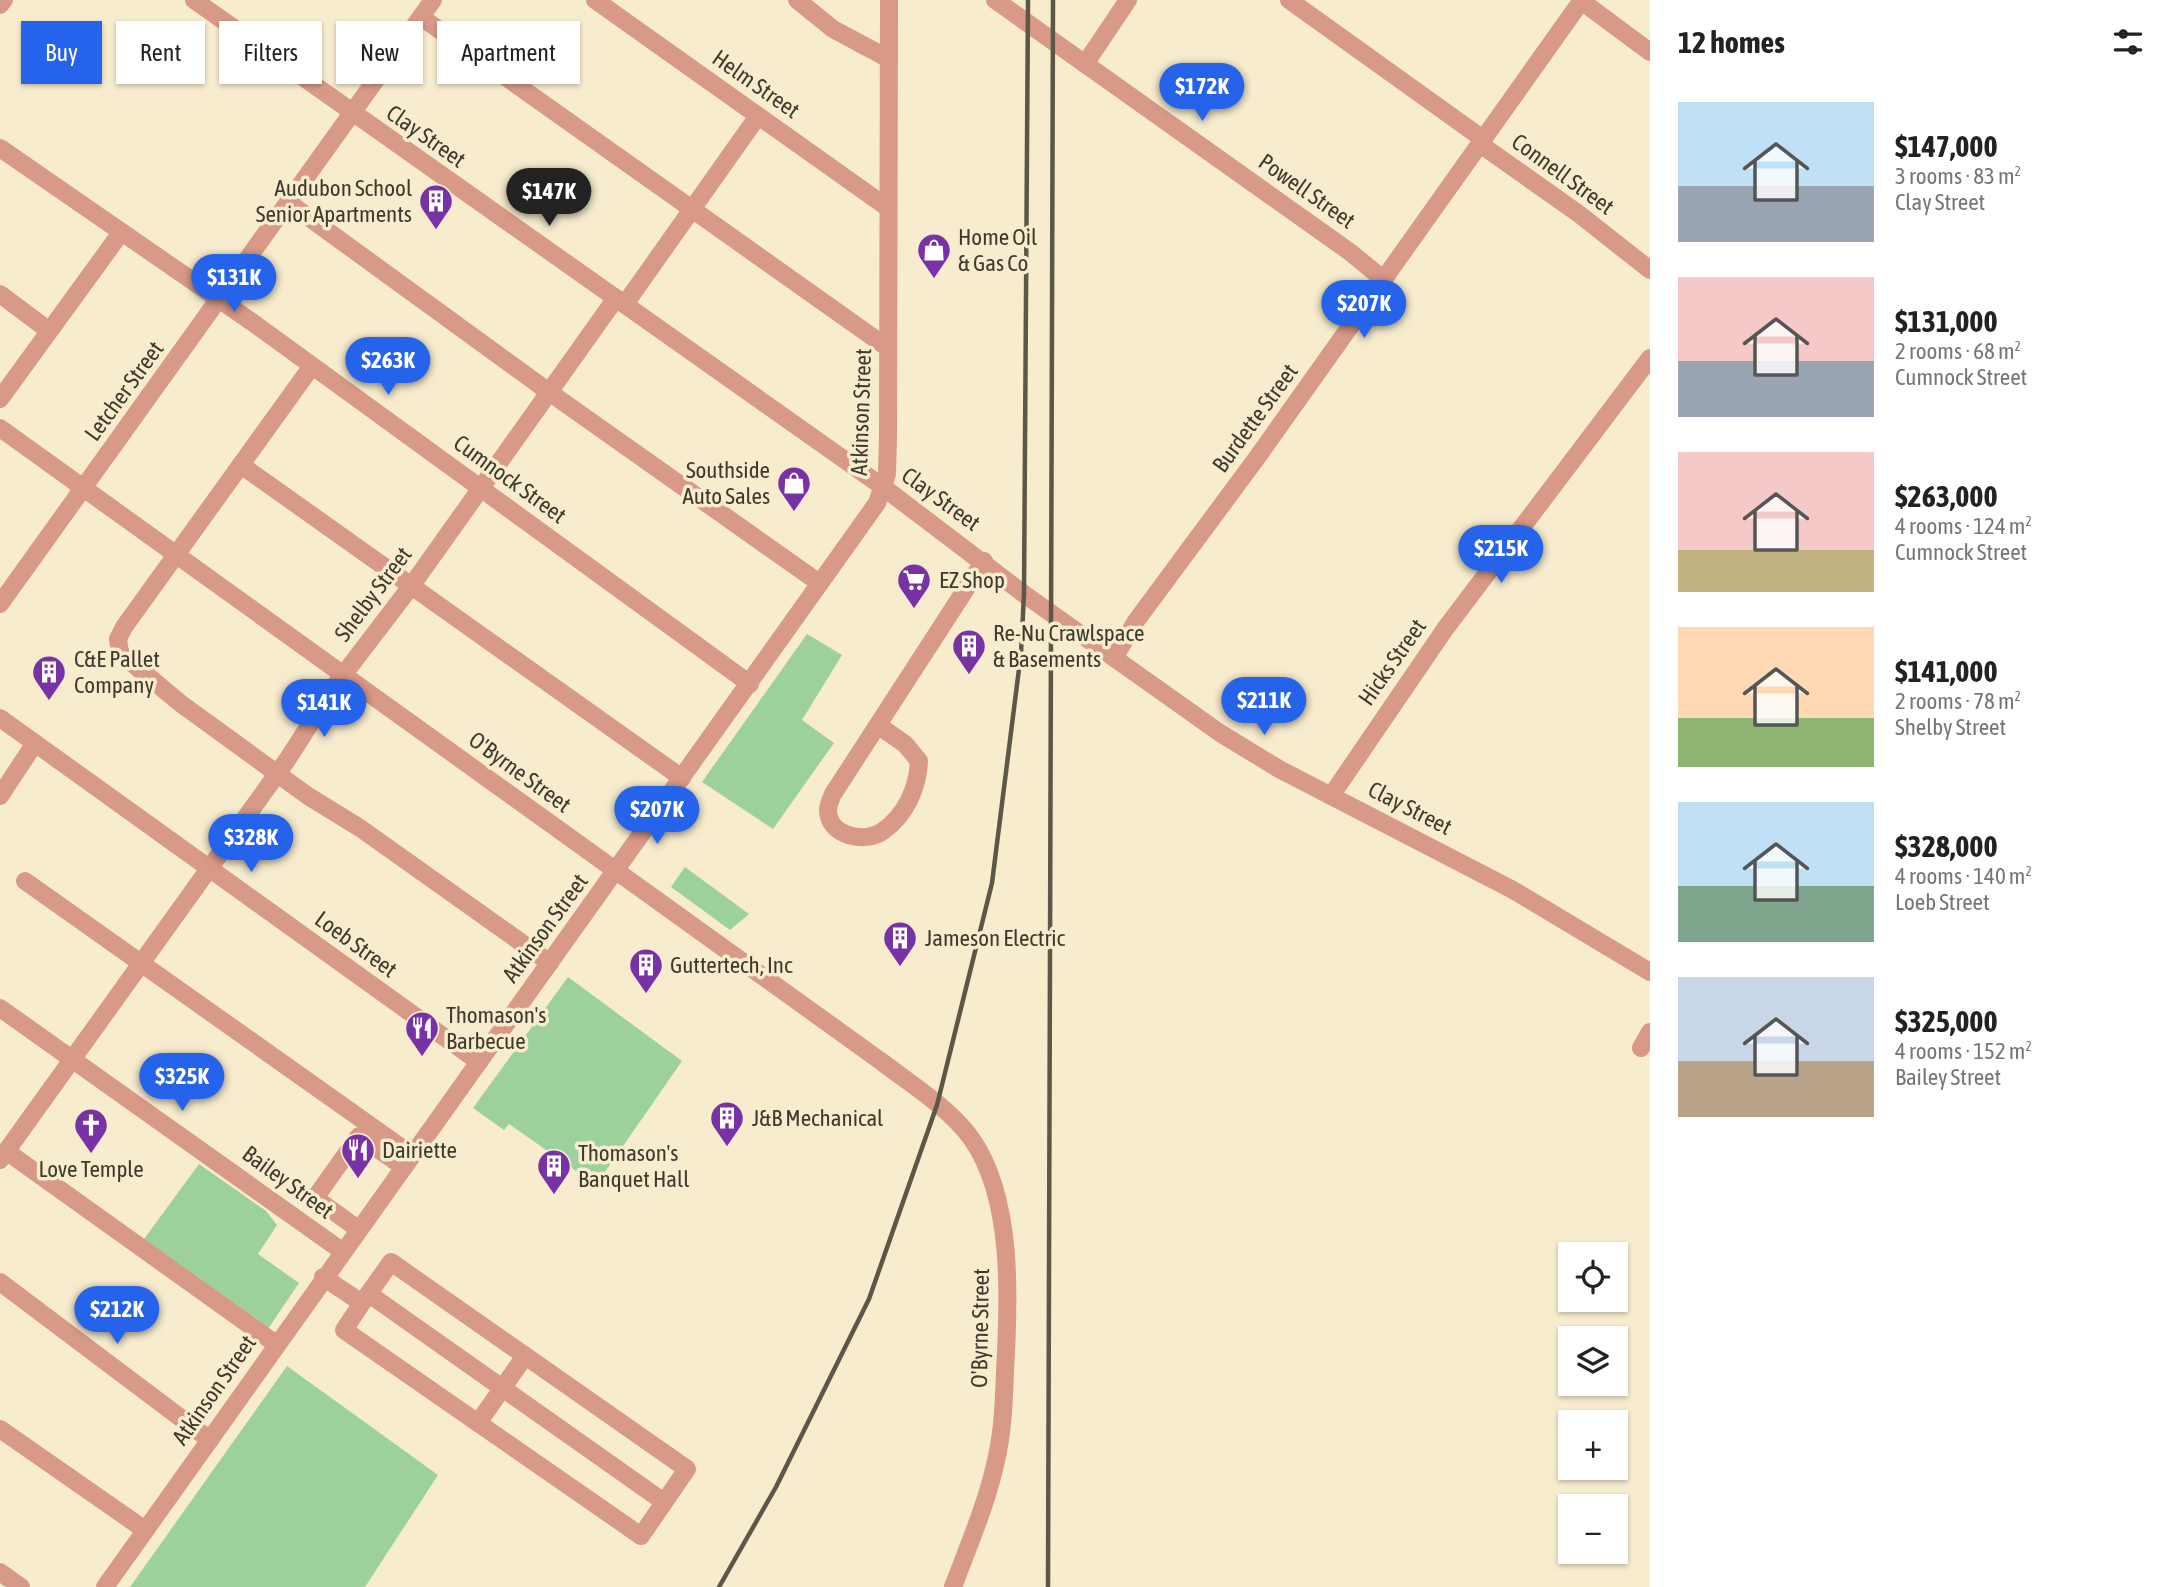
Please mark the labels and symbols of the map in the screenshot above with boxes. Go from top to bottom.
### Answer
street label: Helm Street [708,45,804,123]
pin: $172K [1153,64,1251,123]
street label: Clay Street [382,99,470,173]
street label: Connell Street [1507,128,1619,220]
street label: Powell Street [1254,148,1360,234]
pin: $147K [500,168,598,228]
place label: Audubon School Senior Apartments [256,175,412,227]
building icon: Audubon School Senior Apartments [417,182,455,231]
place label: Home Oil & Gas Co [958,224,1037,276]
shop icon: Home Oil & Gas Co [915,231,953,280]
pin: $131K [185,254,283,314]
pin: $207K [1315,280,1413,340]
street label: Letcher Street [79,336,169,446]
pin: $263K [339,338,437,397]
street label: Atkinson Street [846,348,876,476]
street label: Burdette Street [1207,359,1303,477]
street label: Cumnock Street [449,430,571,528]
place label: Southside Auto Sales [682,457,770,509]
street label: Clay Street [897,462,985,536]
shop icon: Southside Auto Sales [775,464,813,513]
pin: $215K [1452,526,1550,585]
street label: Shelby Street [329,542,417,646]
supermarket icon: EZ Shop [895,561,933,610]
place label: EZ Shop [939,567,1005,593]
street label: Hicks Street [1353,614,1431,710]
place label: Re-Nu Crawlspace & Basements [993,620,1144,672]
building icon: Re-Nu Crawlspace & Basements [950,627,988,676]
place label: C&E Pallet Company [74,646,160,698]
building icon: C&E Pallet Company [30,653,68,702]
pin: $211K [1215,678,1313,737]
pin: $141K [275,680,373,739]
street label: O'Byrne Street [464,726,576,818]
street label: Clay Street [1364,776,1456,840]
pin: $207K [608,786,706,846]
pin: $328K [202,814,300,874]
street label: Atkinson Street [497,869,593,987]
street label: Loeb Street [310,906,402,982]
building icon: Jameson Electric [881,919,919,968]
place label: Jameson Electric [925,925,1065,951]
building icon: Guttertech, Inc [627,946,665,995]
place label: Guttertech, Inc [670,952,793,978]
place label: Thomason's Barbecue [446,1002,546,1054]
restaurant icon: Thomason's Barbecue [403,1009,441,1058]
pin: $325K [133,1054,231,1113]
building icon: J&B Mechanical [708,1099,746,1148]
place label: J&B Mechanical [752,1105,883,1131]
church icon: Love Temple [72,1106,110,1155]
restaurant icon: Dairiette [339,1131,377,1180]
place label: Dairiette [382,1137,457,1163]
street label: Bailey Street [237,1140,339,1224]
place label: Thomason's Banquet Hall [578,1140,689,1192]
building icon: Thomason's Banquet Hall [535,1147,573,1196]
place label: Love Temple [38,1156,144,1182]
street label: O'Byrne Street [966,1268,994,1388]
pin: $212K [68,1286,166,1346]
street label: Atkinson Street [167,1330,261,1450]

